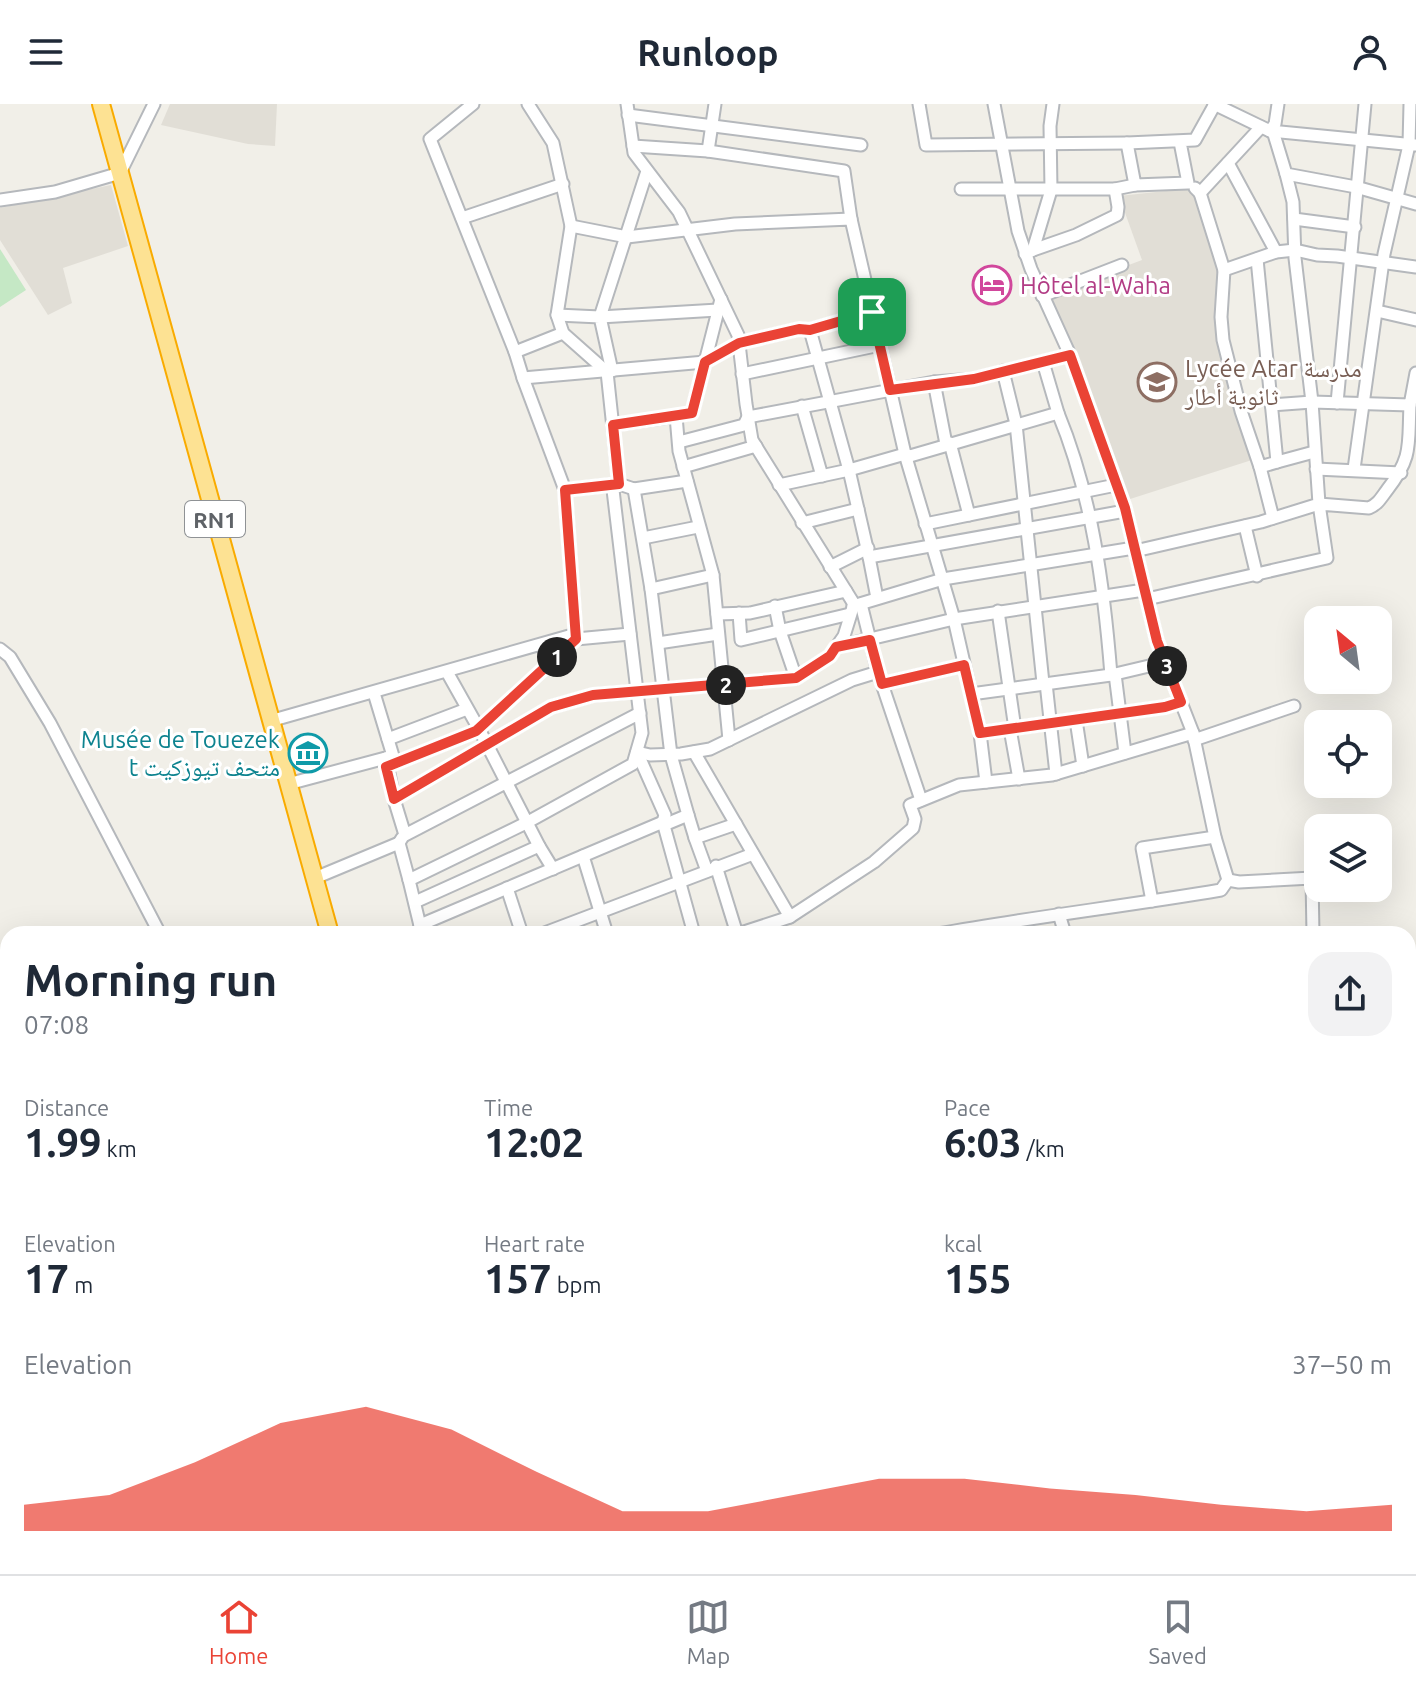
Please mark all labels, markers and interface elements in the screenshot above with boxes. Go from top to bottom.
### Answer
icon: menu [24,30,68,74]
icon: person [1348,30,1392,74]
text: Runloop [637,32,779,73]
hotel icon: Hôtel al-Waha [971,264,1013,306]
place label: Hôtel al-Waha [1020,272,1171,299]
pin [838,278,906,346]
icon: arrive [850,290,894,334]
place label: Lycée Atar مدرسة ثانوية أطار [1184,355,1362,410]
school or university icon: Lycée Atar مدرسة ثانوية أطار [1136,361,1178,403]
road number: RN1 [185,501,245,537]
north arrow [1304,606,1392,694]
map controls [1304,606,1392,902]
pin: 1 [537,637,577,677]
text: 1 [551,644,563,669]
pin: 3 [1147,646,1187,686]
text: 3 [1161,653,1173,678]
pin: 2 [706,665,746,705]
text: 2 [720,672,732,697]
button: locate [1304,710,1392,798]
place label: Musée de Touezek t متحف تيوزكيت [81,726,280,781]
museum icon: Musée de Touezek t متحف تيوزكيت [287,732,329,774]
button: layers [1304,814,1392,902]
button: share [1308,952,1392,1036]
text: Morning run [24,955,277,1004]
text: 07:08 [24,1010,89,1039]
text: Distance [24,1095,109,1120]
text: Time [484,1095,533,1120]
text: Pace [944,1095,991,1120]
text: 1.99 [24,1120,102,1165]
text: 12:02 [484,1120,584,1165]
text: 6:03 [944,1120,1022,1165]
text: km [102,1136,137,1161]
text: /km [1022,1136,1065,1161]
text: Elevation [24,1231,116,1256]
text: Heart rate [484,1231,585,1256]
text: kcal [944,1231,982,1256]
text: 17 [24,1256,69,1301]
text: 157 [484,1256,552,1301]
text: 155 [944,1256,1012,1301]
text: m [69,1272,93,1297]
text: bpm [552,1272,601,1297]
text: Elevation [24,1350,132,1379]
text: 37–50 m [1292,1350,1392,1379]
tab: Home [209,1595,268,1668]
tab: Map [686,1595,730,1668]
tab: Saved [1148,1595,1207,1668]

